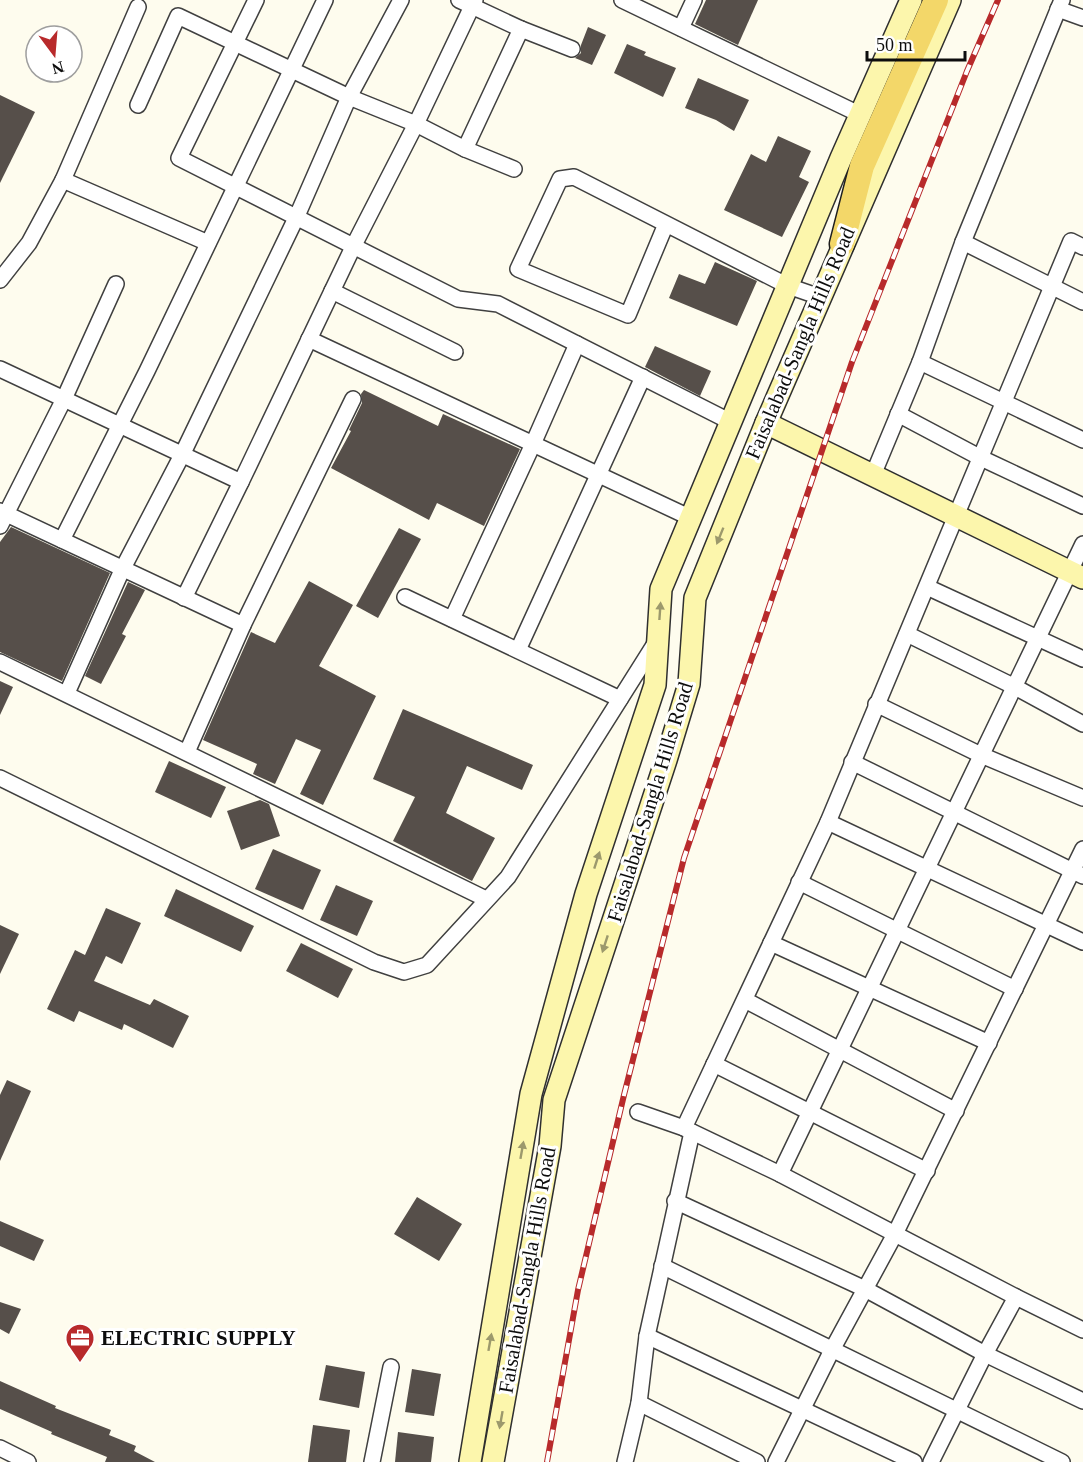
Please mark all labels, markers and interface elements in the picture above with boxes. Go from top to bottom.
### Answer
north arrow [24,24,84,84]
scale bar [867,24,964,62]
text: 50 m [876,35,913,55]
text: N [50,58,66,78]
street label: Faisalabad-Sangla Hills Road [740,223,860,463]
one-way arrow [715,527,724,545]
one-way arrow [655,602,665,621]
street label: Faisalabad-Sangla Hills Road [602,679,698,925]
one-way arrow [593,851,603,869]
one-way arrow [600,935,610,953]
one-way arrow [518,1140,527,1159]
street label: Faisalabad-Sangla Hills Road [494,1145,561,1395]
office icon: ELECTRIC SUPPLY [64,1322,96,1364]
place label: ELECTRIC SUPPLY [101,1326,296,1350]
one-way arrow [486,1333,495,1352]
one-way arrow [496,1411,505,1430]

